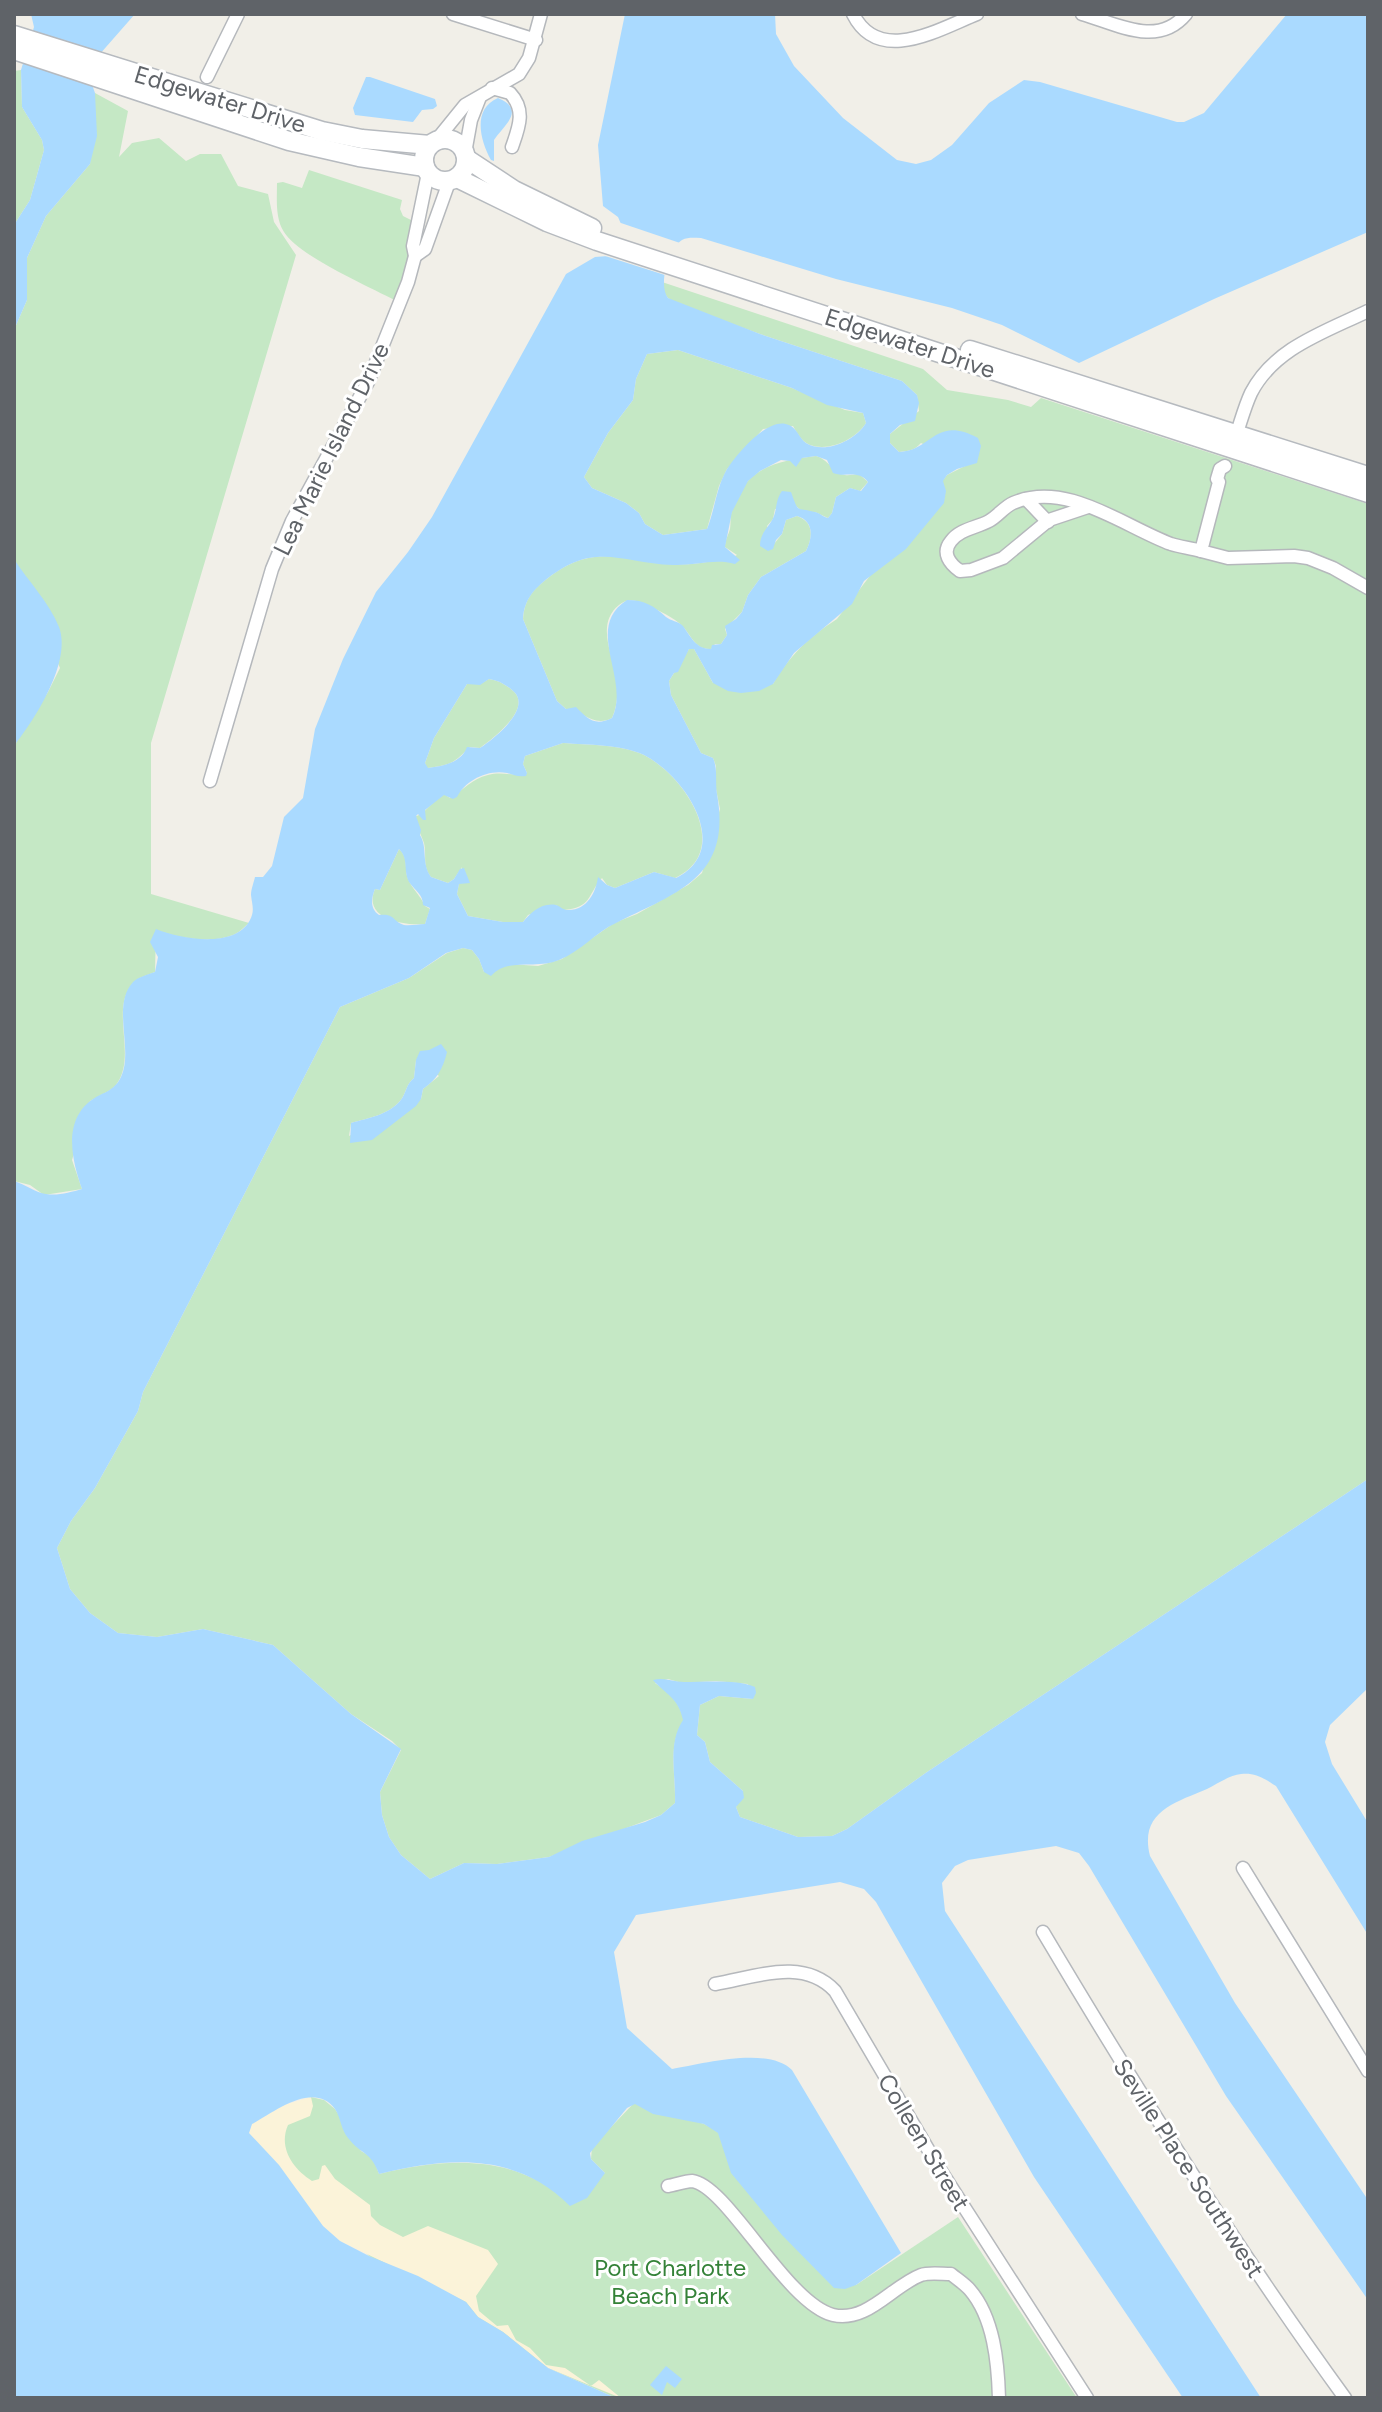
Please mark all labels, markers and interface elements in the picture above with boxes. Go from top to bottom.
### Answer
street label: Edgewater Drive [131,59,309,139]
street label: Edgewater Drive [821,302,999,384]
street label: Lea Marie Island Drive [267,338,395,560]
street label: Seville Place Southwest [1107,2053,1271,2283]
street label: Colleen Street [872,2068,976,2216]
park label: Port Charlotte Beach Park [594,2253,746,2310]

